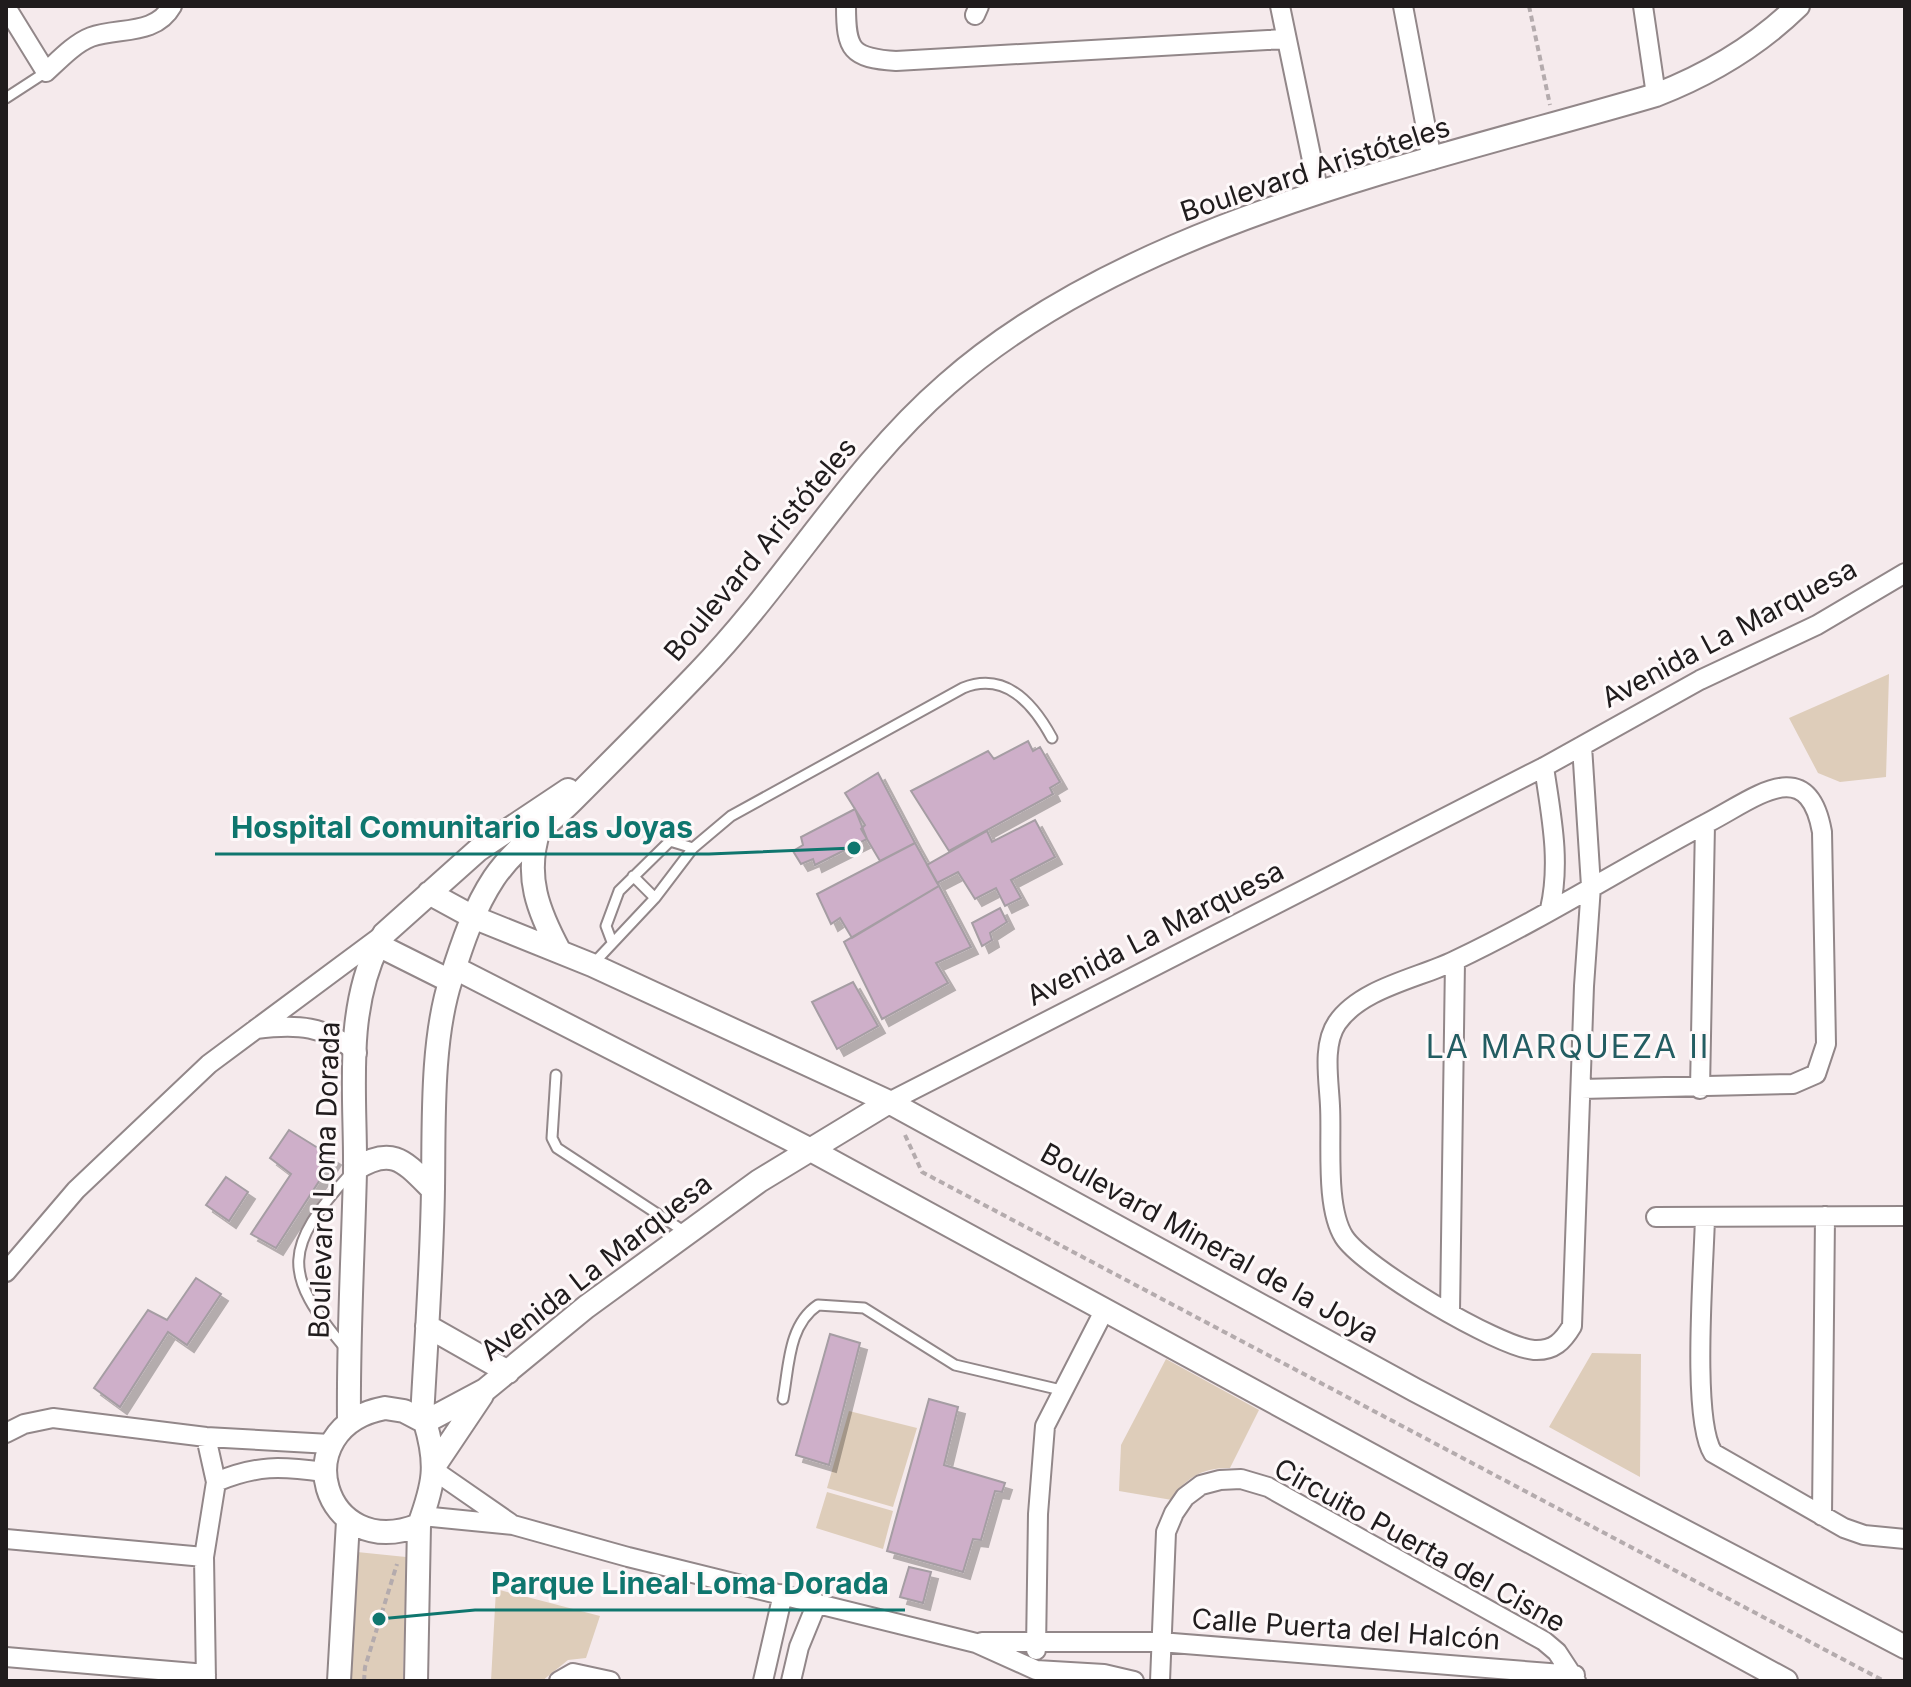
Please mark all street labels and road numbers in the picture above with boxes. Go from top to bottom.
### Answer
street label: Boulevard Aristóteles [1176,109,1454,229]
street label: Boulevard Aristóteles [657,430,863,668]
street label: Avenida La Marquesa [1596,551,1862,715]
street label: Avenida La Marquesa [1021,853,1289,1013]
street label: Boulevard Loma Dorada [301,1021,347,1339]
street label: Boulevard Mineral de la Joya [1035,1136,1385,1350]
street label: Avenida La Marquesa [474,1166,718,1368]
street label: Circuito Puerta del Cisne [1268,1451,1572,1639]
street label: Calle Puerta del Halcón [1191,1601,1501,1657]

